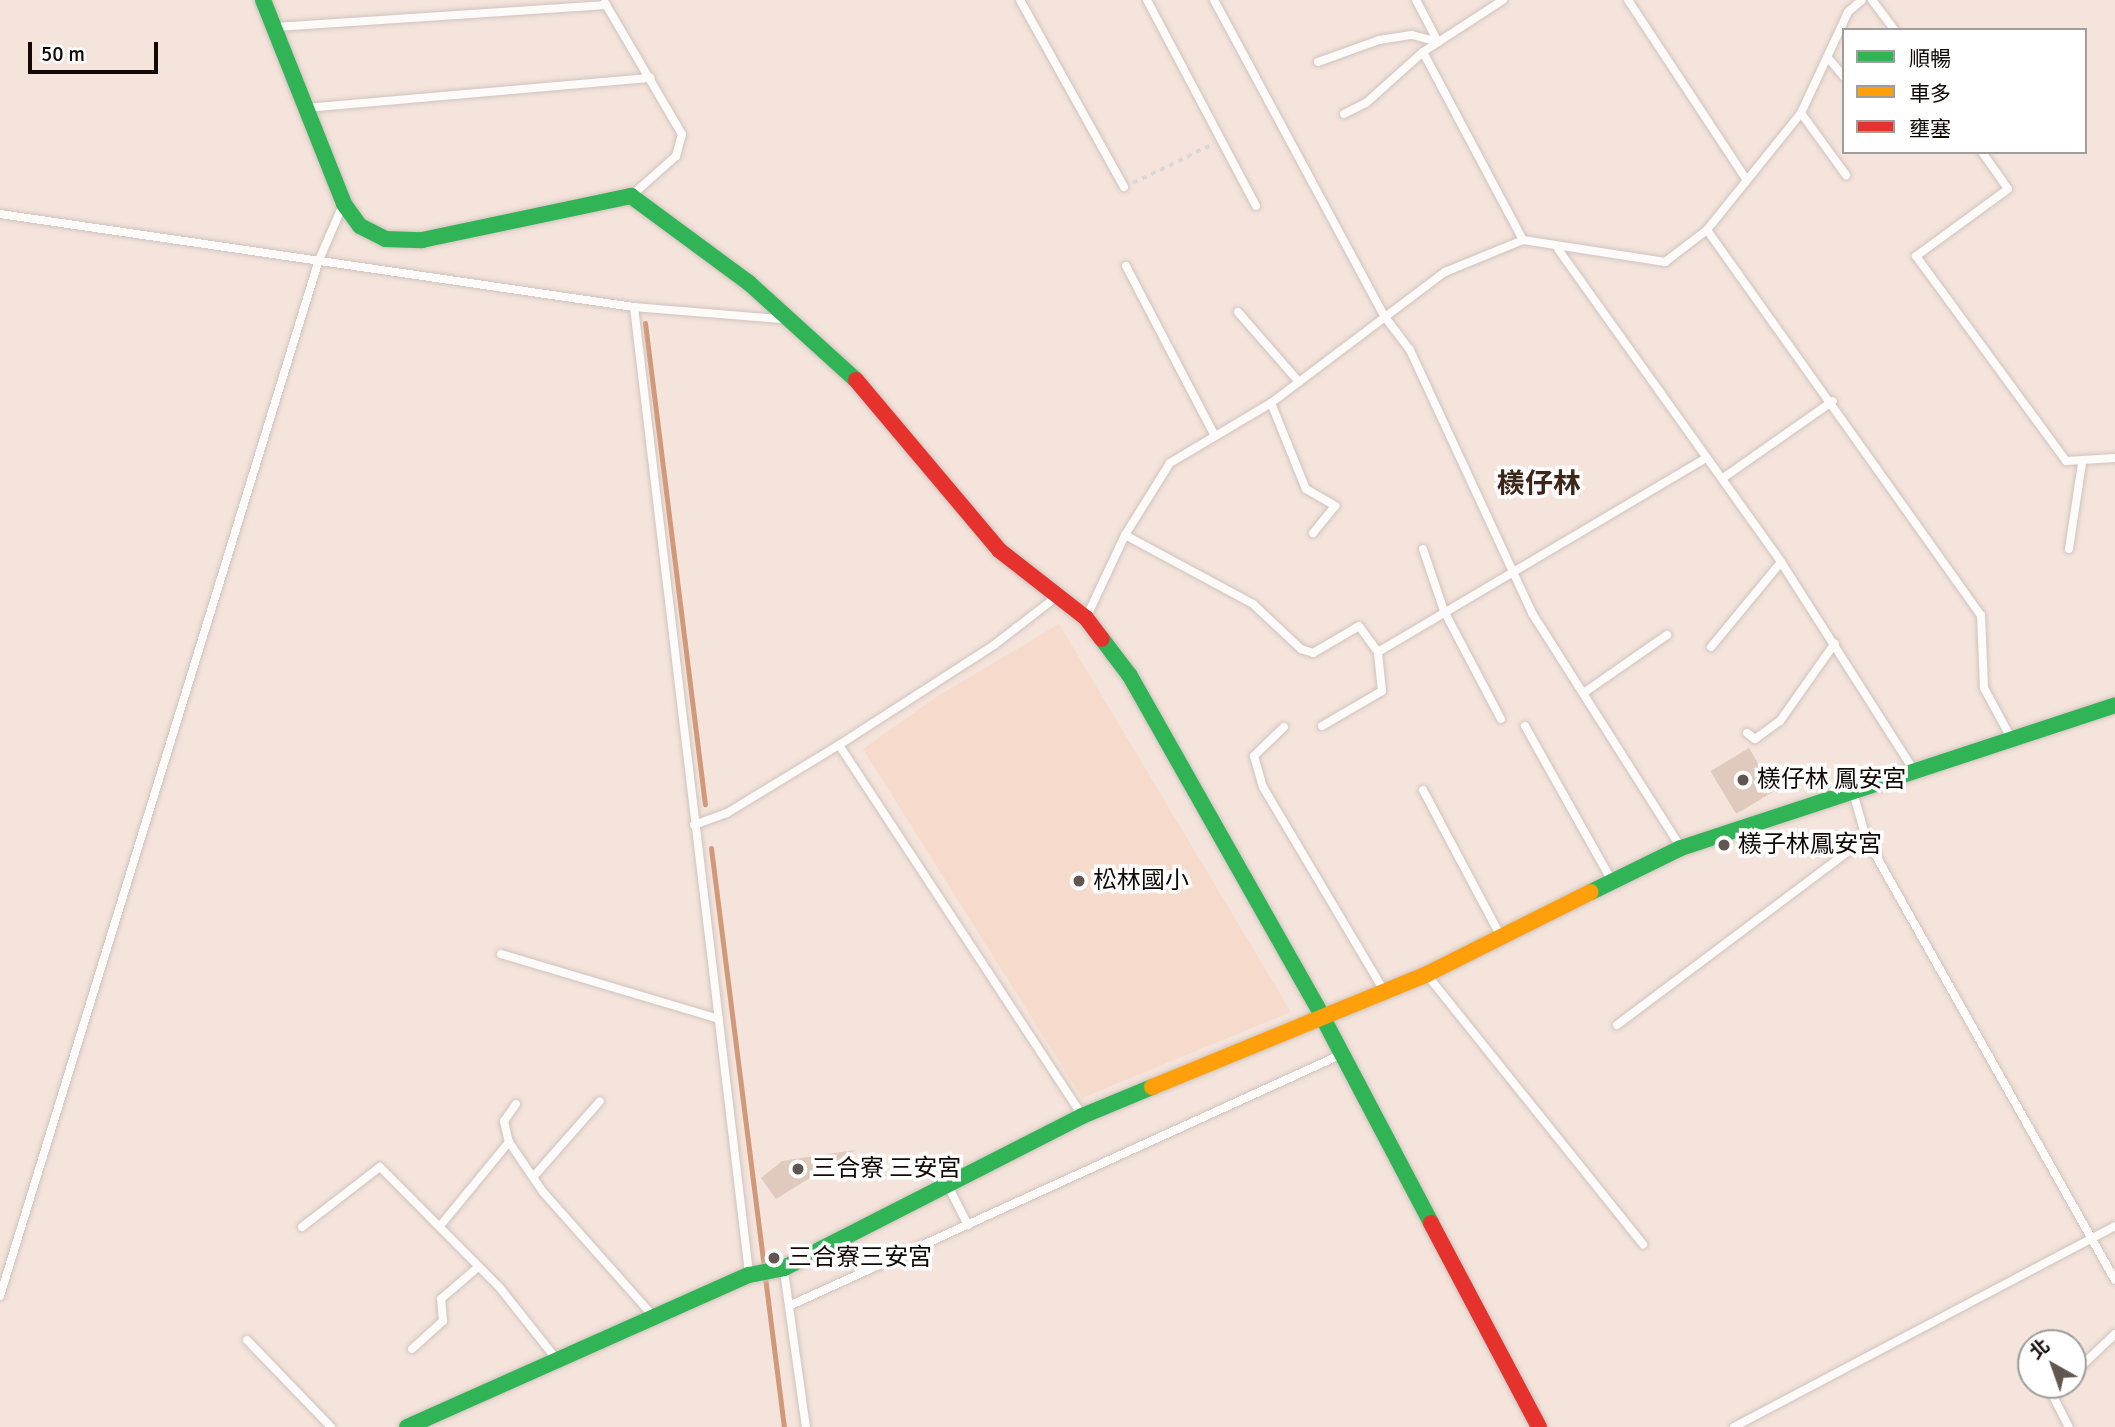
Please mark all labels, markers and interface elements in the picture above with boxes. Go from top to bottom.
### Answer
scale bar [32,28,161,72]
legend [1842,28,2087,154]
text: 50 m [41,41,85,67]
text: 順暢 [1909,46,1951,72]
text: 車多 [1909,81,1951,107]
text: 壅塞 [1909,116,1951,142]
district label: 檨仔林 [1497,467,1581,501]
place label: 檨仔林 鳳安宮 [1757,766,1906,794]
marker: 檨仔林 鳳安宮 [1735,772,1751,788]
place label: 檨子林鳳安宮 [1738,831,1882,859]
marker: 檨子林鳳安宮 [1716,837,1732,853]
place label: 松林國小 [1093,867,1189,895]
marker: 松林國小 [1071,873,1087,889]
place label: 三合寮 三安宮 [812,1155,961,1183]
marker: 三合寮 三安宮 [790,1161,806,1177]
place label: 三合寮三安宮 [788,1244,932,1272]
marker: 三合寮三安宮 [766,1250,782,1266]
north arrow [2017,1329,2087,1399]
text: 北 [2025,1334,2055,1365]

